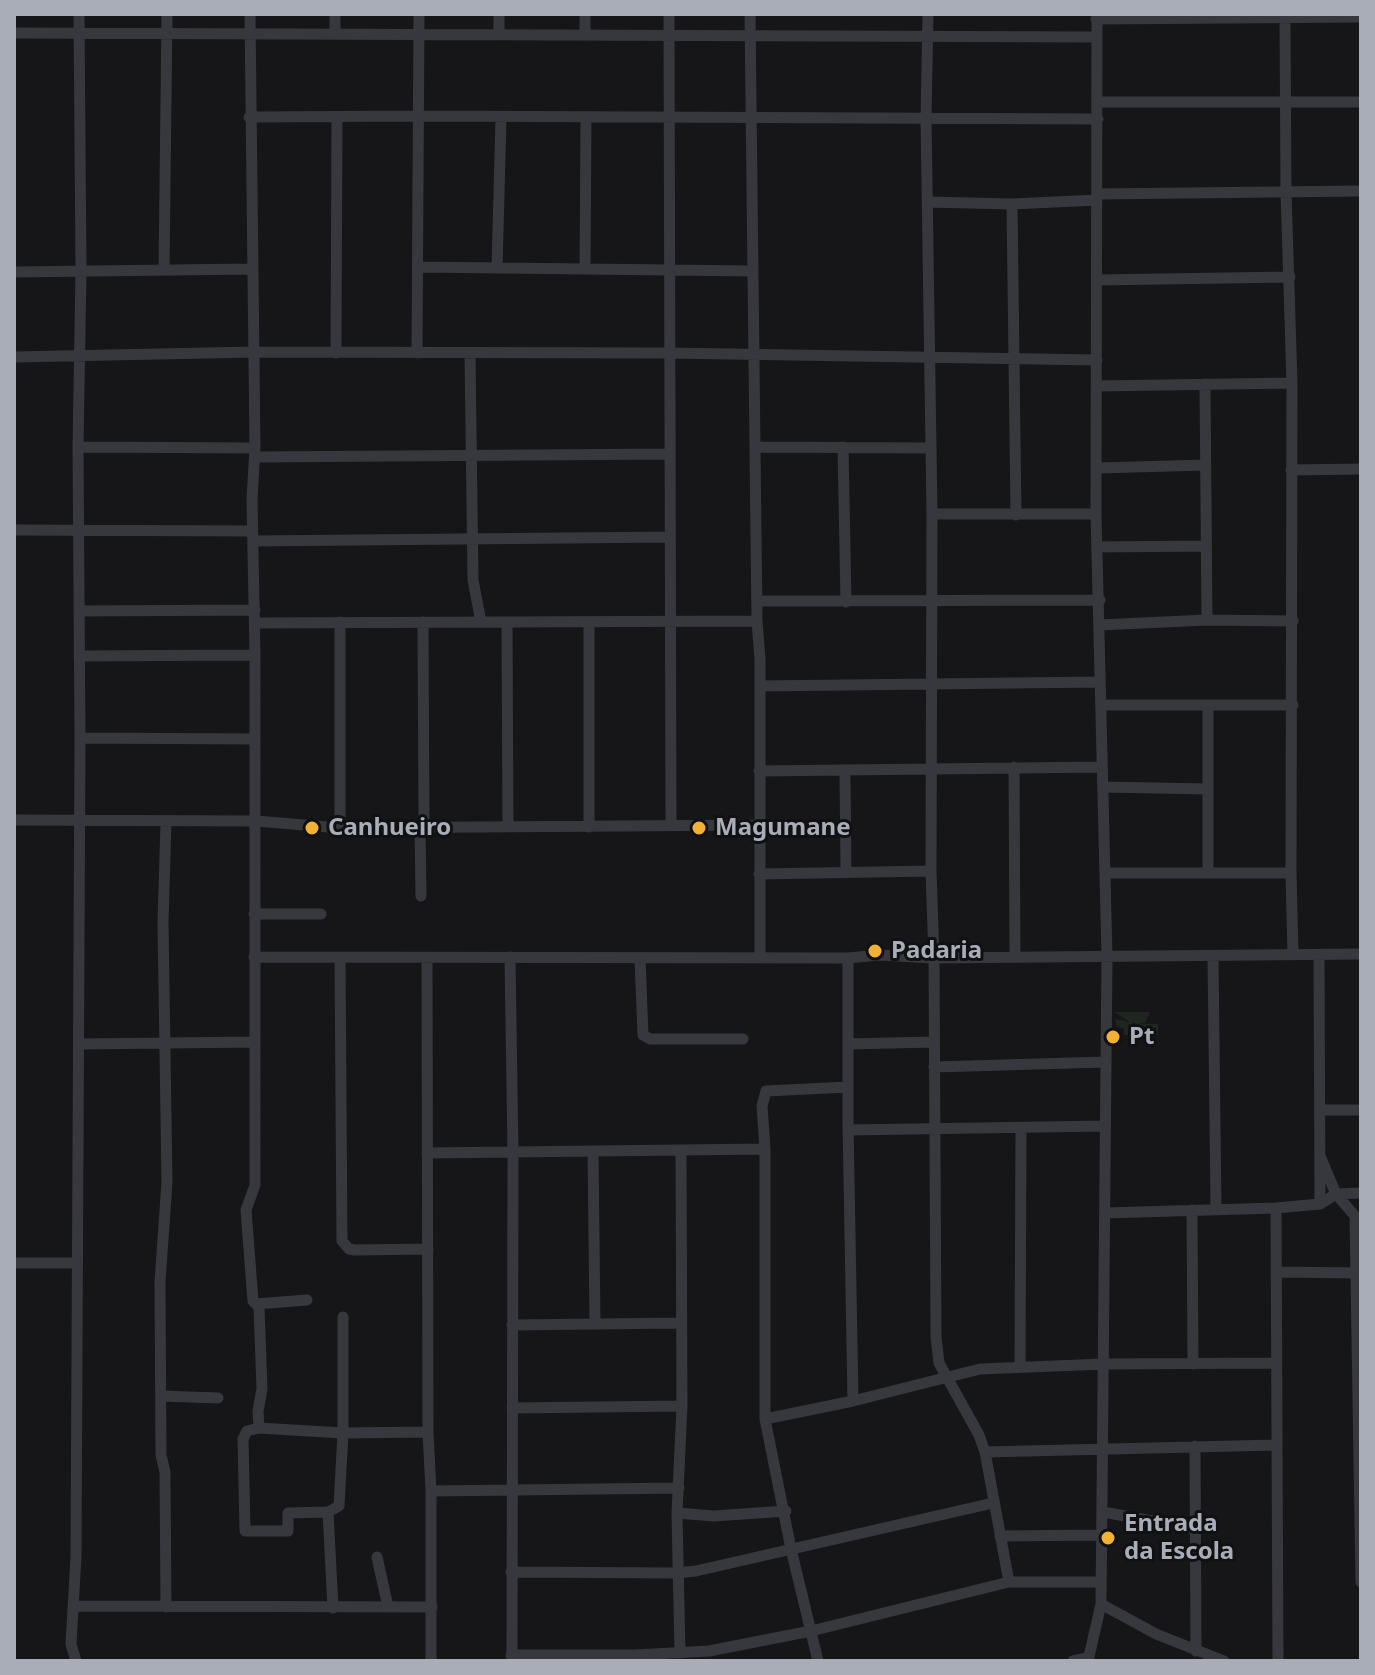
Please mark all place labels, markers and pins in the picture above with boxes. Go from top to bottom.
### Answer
place label: Canhueiro [328,814,451,842]
place label: Magumane [715,814,850,842]
marker: Canhueiro [303,819,321,837]
marker: Magumane [690,819,708,837]
place label: Padaria [891,937,982,965]
marker: Padaria [866,942,884,960]
place label: Pt [1129,1023,1154,1051]
marker: Pt [1104,1028,1122,1046]
place label: Entrada da Escola [1124,1510,1234,1566]
marker: Entrada da Escola [1099,1529,1117,1547]

